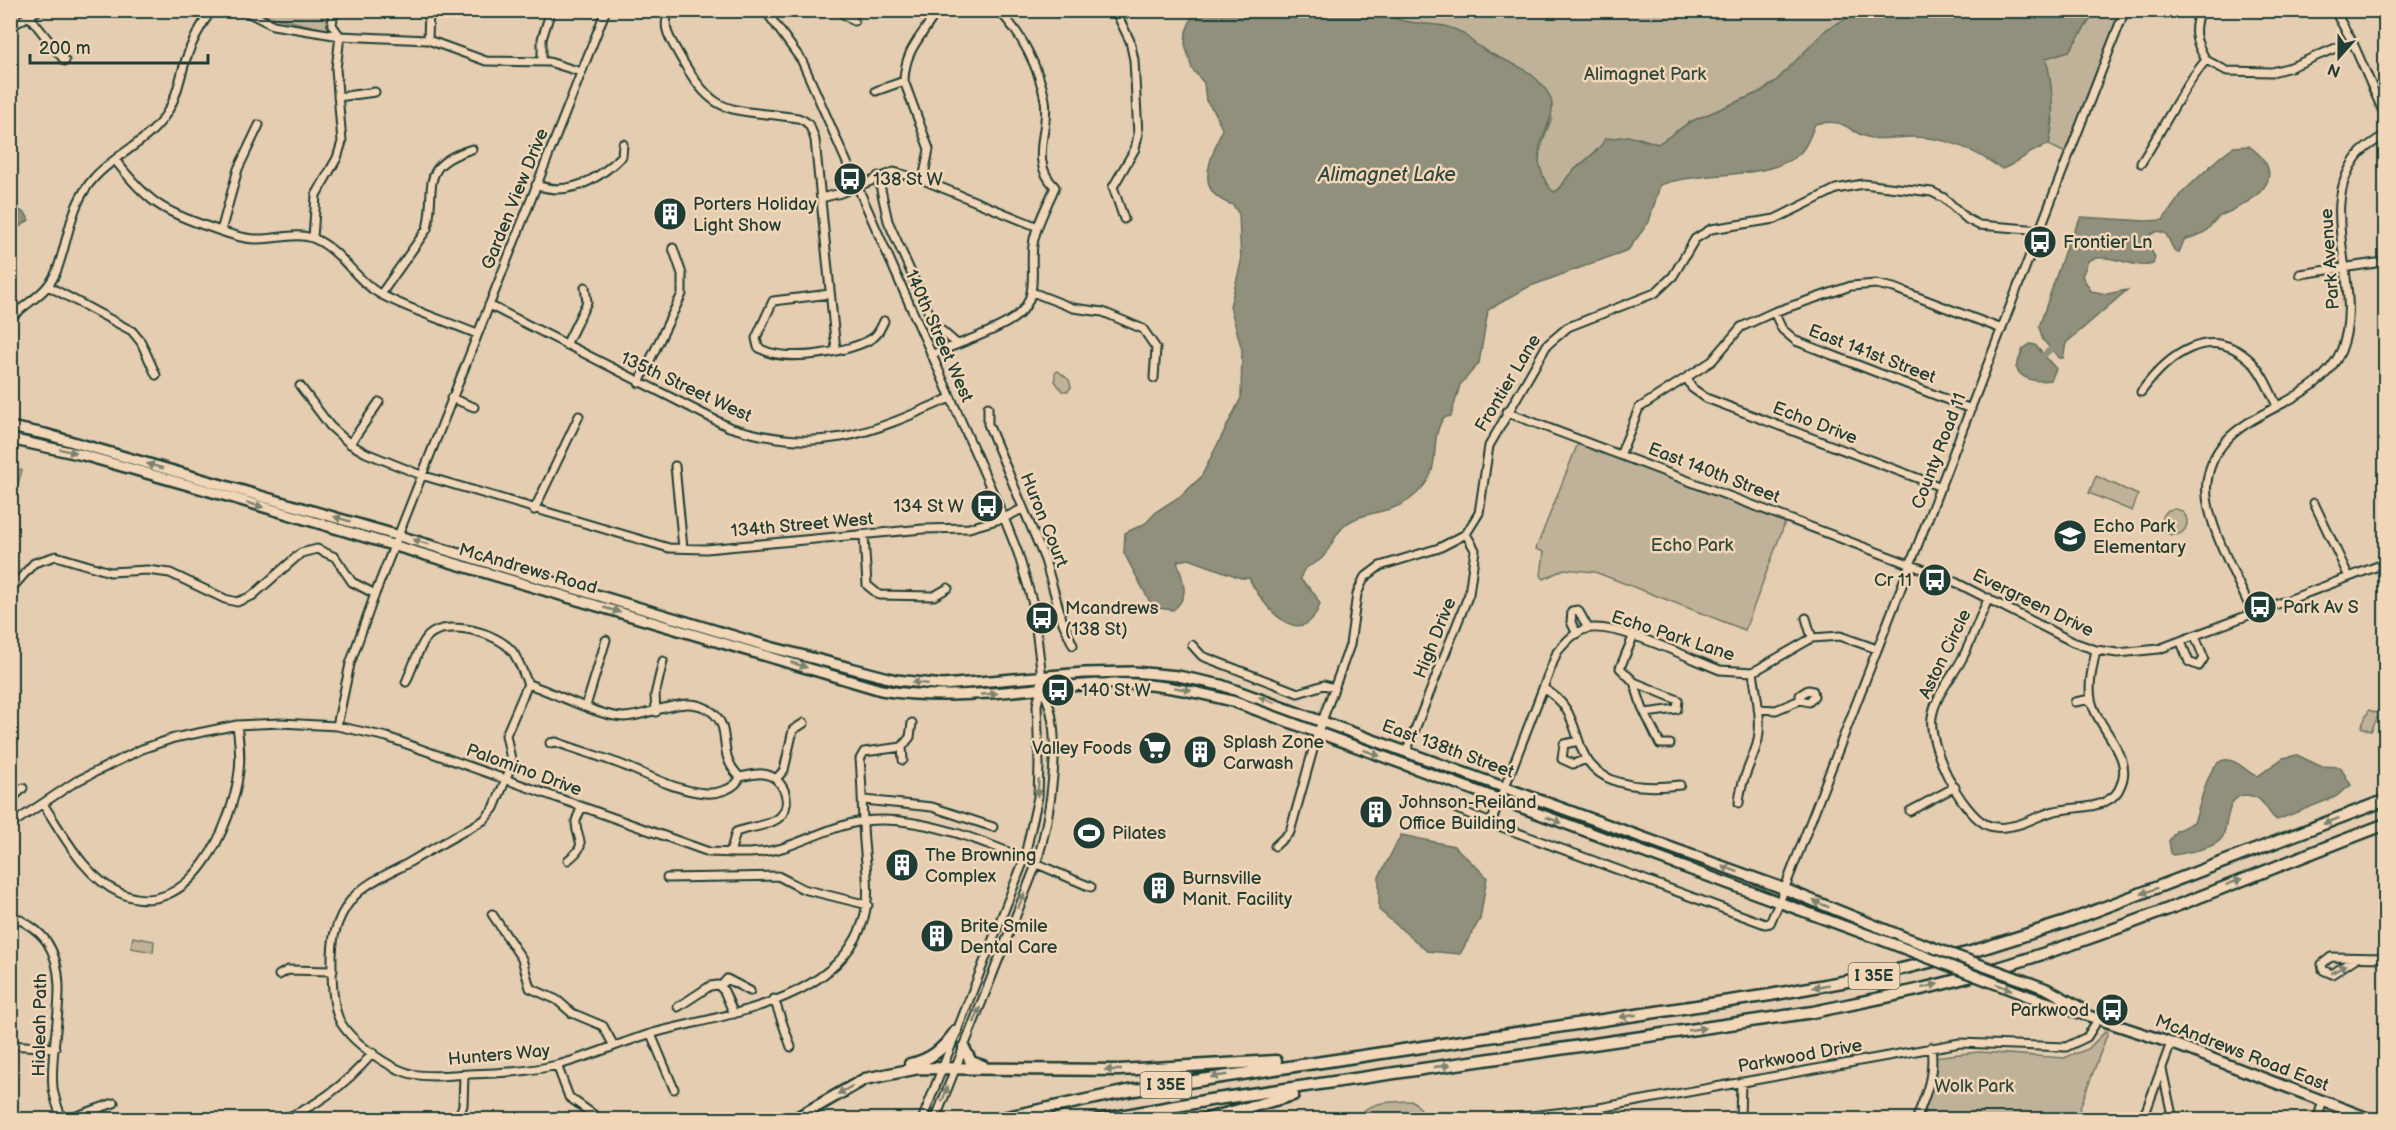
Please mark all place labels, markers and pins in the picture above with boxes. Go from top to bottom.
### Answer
bus stop icon: 138 St W [832,161,868,197]
place label: 138 St W [873,169,944,190]
place label: Porters Holiday Light Show [693,194,818,236]
building icon: Porters Holiday Light Show [652,196,688,232]
bus stop icon: Frontier Ln [2022,224,2058,260]
place label: Frontier Ln [2063,232,2153,253]
bus stop icon: 134 St W [969,488,1005,524]
place label: 134 St W [894,496,965,517]
place label: Echo Park Elementary [2093,516,2187,558]
school or university icon: Echo Park Elementary [2052,518,2088,554]
bus stop icon: Cr 11 [1917,562,1953,598]
place label: Cr 11 [1874,570,1912,591]
bus stop icon: Park Av S [2242,589,2278,625]
place label: Park Av S [2283,597,2359,618]
place label: Mcandrews (138 St) [1065,598,1159,640]
bus stop icon: Mcandrews (138 St) [1024,600,1060,636]
bus stop icon: 140 St W [1040,672,1076,708]
place label: 140 St W [1081,680,1152,701]
supermarket icon: Valley Foods [1137,730,1173,766]
place label: Splash Zone Carwash [1223,732,1325,774]
building icon: Splash Zone Carwash [1182,734,1218,770]
place label: Valley Foods [1032,738,1132,759]
place label: Johnson-Reiland Office Building [1399,792,1536,834]
building icon: Johnson-Reiland Office Building [1358,794,1394,830]
sports icon: Pilates [1071,815,1107,851]
place label: Pilates [1112,823,1166,844]
place label: The Browning Complex [925,845,1036,887]
building icon: The Browning Complex [884,847,920,883]
place label: Burnsville Manit. Facility [1182,868,1293,910]
building icon: Burnsville Manit. Facility [1141,870,1177,906]
place label: Brite Smile Dental Care [960,916,1058,958]
building icon: Brite Smile Dental Care [919,918,955,954]
bus stop icon: Parkwood [2094,992,2130,1028]
place label: Parkwood [2010,1000,2089,1021]

